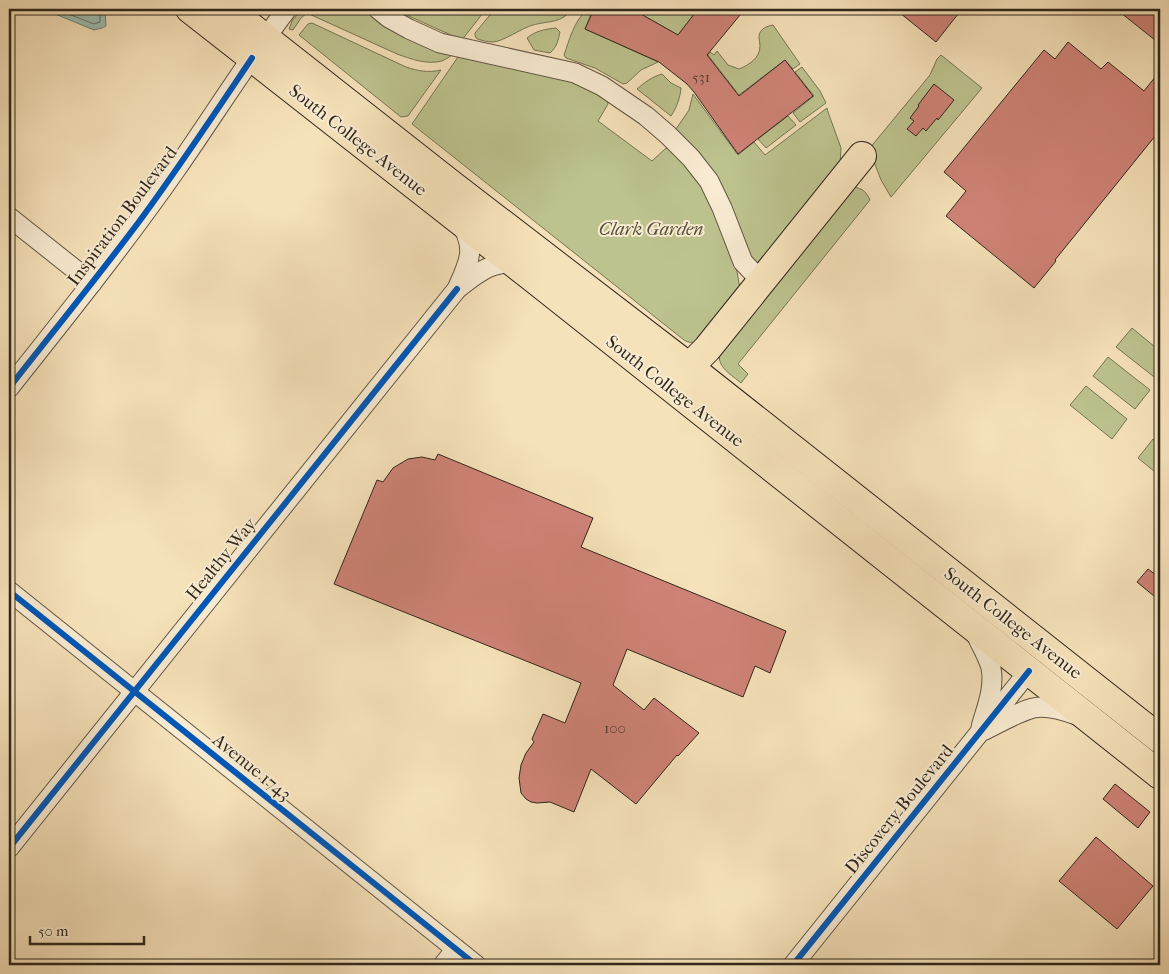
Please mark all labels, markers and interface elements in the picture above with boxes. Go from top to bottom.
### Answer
house number: 531 [692,68,710,86]
street label: South College Avenue [285,80,431,201]
street label: Inspiration Boulevard [63,142,182,290]
park label: Clark Garden [599,219,703,240]
street label: South College Avenue [602,331,748,452]
street label: Healthy Way [182,513,262,605]
street label: South College Avenue [940,563,1086,684]
house number: 100 [604,719,626,737]
street label: Avenue 1743 [208,729,295,805]
street label: Discovery Boulevard [841,740,958,878]
scale bar [30,914,144,946]
text: 50 m [38,922,69,940]

